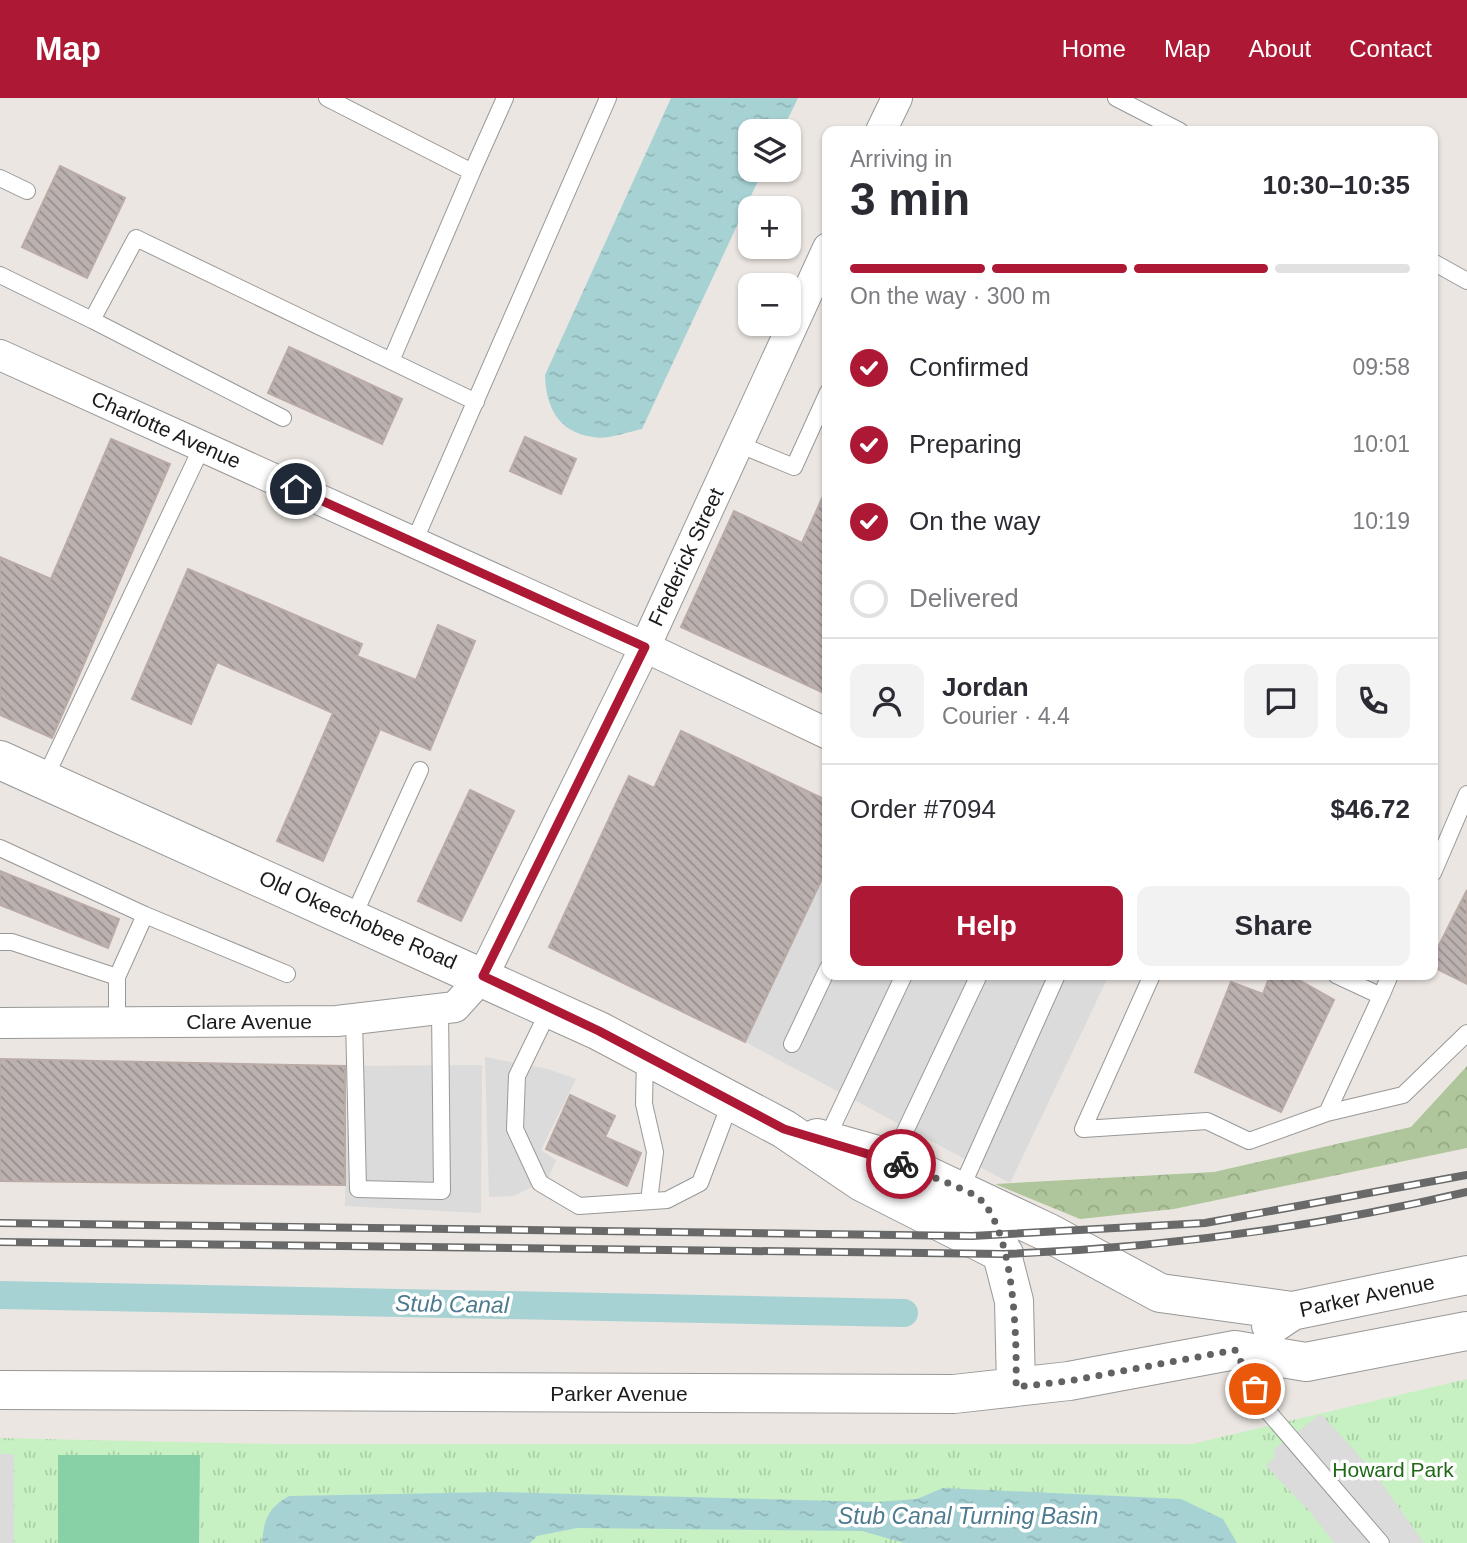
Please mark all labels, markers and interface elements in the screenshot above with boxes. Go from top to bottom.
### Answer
text: Map [35,30,101,67]
text: Home [1062,35,1126,62]
text: Map [1164,35,1211,62]
text: About [1249,35,1311,62]
text: Contact [1349,35,1432,62]
map controls [738,119,801,336]
button: layers [738,119,801,182]
text: Arriving in [850,146,952,172]
text: 10:30–10:35 [1263,170,1410,200]
text: 3 min [850,173,970,225]
button: + [738,196,801,259]
button: − [738,273,801,336]
text: On the way · 300 m [850,283,1051,309]
icon: check [850,349,888,387]
text: Confirmed [909,352,1029,382]
text: 09:58 [1352,354,1410,380]
street label: Charlotte Avenue [88,386,244,473]
icon: check [850,426,888,464]
text: Preparing [909,429,1022,459]
text: 10:01 [1352,431,1410,457]
pin [266,459,326,519]
icon: home [277,470,315,508]
street label: Frederick Street [644,484,728,629]
icon: check [850,503,888,541]
text: On the way [909,506,1041,536]
text: 10:19 [1352,508,1410,534]
text: Delivered [909,583,1019,613]
button: person [850,664,924,738]
button: chat [1244,664,1318,738]
button: phone [1336,664,1410,738]
text: Jordan [942,672,1029,702]
text: Courier · 4.4 [942,703,1070,729]
text: Order #7094 [850,794,996,824]
text: $46.72 [1330,794,1410,824]
street label: Old Okeechobee Road [256,866,460,973]
button: Help [850,886,1123,966]
button: Share [1137,886,1410,966]
street label: Clare Avenue [186,1010,312,1033]
courier [866,1129,936,1199]
icon: bike [882,1145,920,1183]
street label: Parker Avenue [1297,1270,1436,1321]
water label: Stub Canal [395,1290,510,1318]
pin [1225,1359,1285,1419]
icon: bag [1236,1370,1274,1408]
street label: Parker Avenue [550,1382,688,1405]
park label: Howard Park [1332,1458,1454,1481]
water label: Stub Canal Turning Basin [838,1503,1098,1529]

